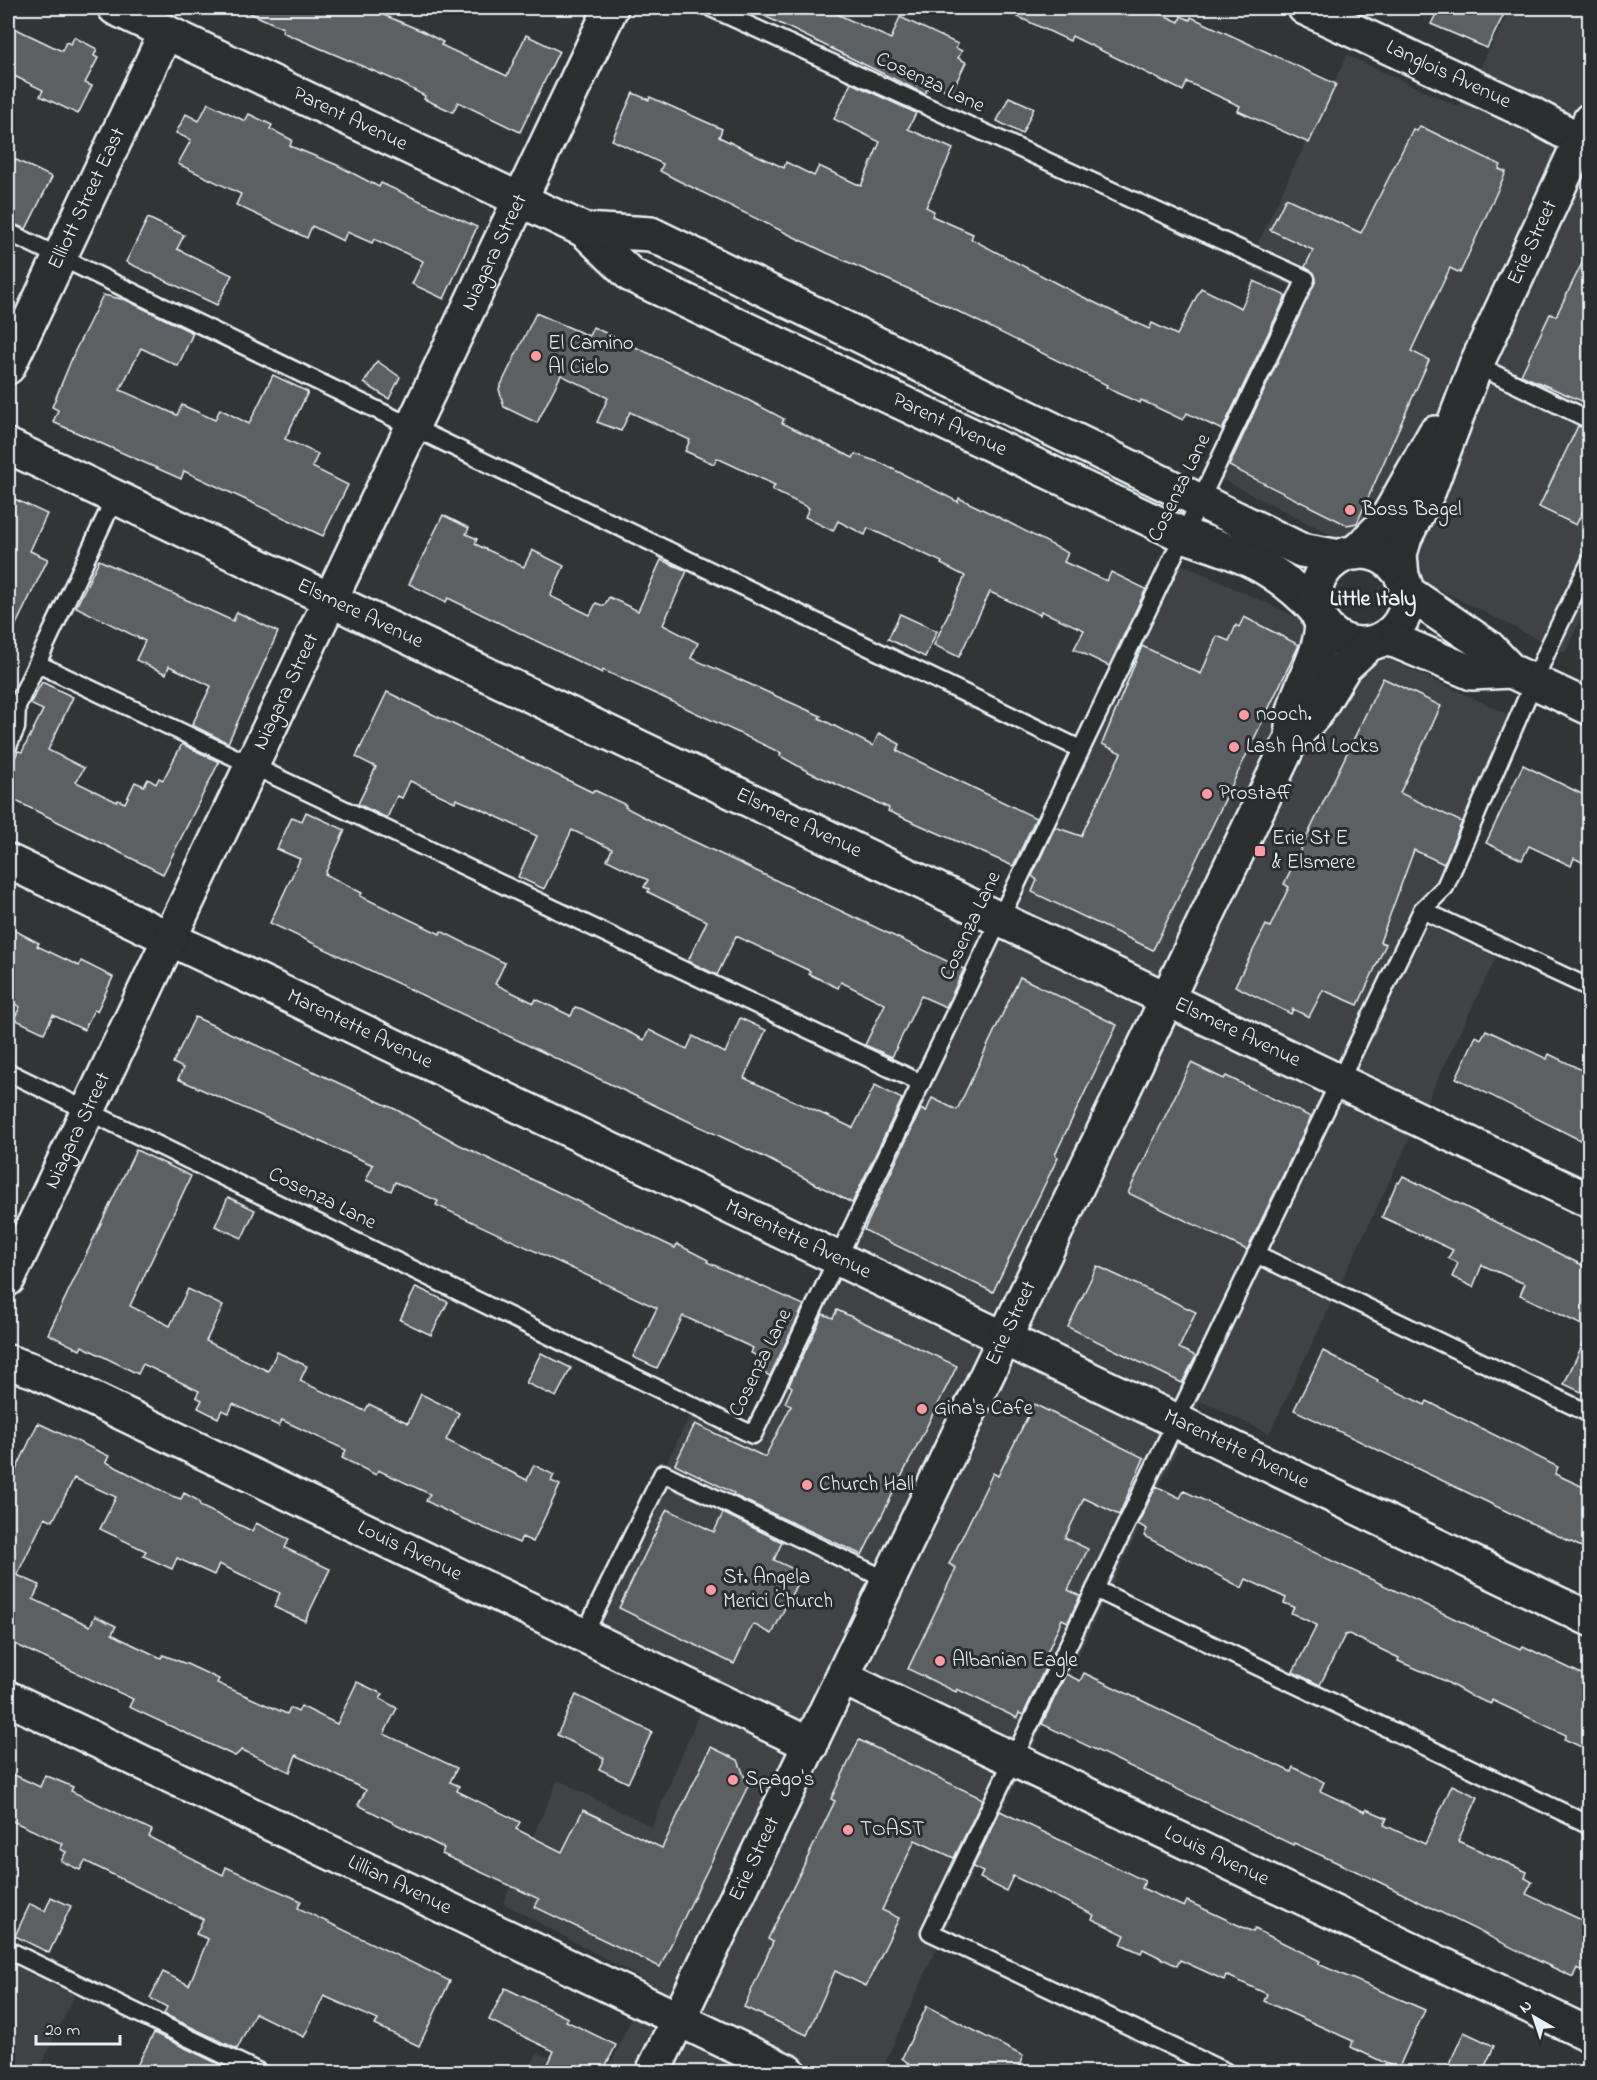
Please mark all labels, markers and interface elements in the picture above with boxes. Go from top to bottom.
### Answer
street label: Langlois Avenue [1381,33,1516,117]
street label: Cosenza Lane [871,45,990,122]
street label: Parent Avenue [288,79,413,160]
street label: Elliott Street East [41,123,134,275]
street label: Niagara Street [454,189,536,316]
street label: Erie Street [1500,195,1566,290]
place label: El Camino Al Cielo [548,329,634,383]
marker: El Camino Al Cielo [529,349,543,363]
street label: Parent Avenue [887,385,1012,465]
street label: Cosenza Lane [1141,428,1219,547]
place label: Boss Bagel [1361,495,1462,527]
marker: Boss Bagel [1343,503,1357,517]
street label: Elsmere Avenue [292,571,429,657]
district label: Little Italy [1330,584,1416,617]
street label: Niagara Street [246,628,327,755]
place label: nooch. [1256,700,1312,730]
marker: nooch. [1237,708,1251,722]
place label: Lash And Locks [1246,732,1379,762]
marker: Lash And Locks [1227,740,1241,754]
place label: Prostaff [1219,779,1292,809]
street label: Elsmere Avenue [730,780,867,867]
marker: Prostaff [1200,787,1214,801]
place label: Erie St E & Elsmere [1272,824,1356,878]
marker: Erie St E & Elsmere [1253,844,1267,858]
street label: Cosenza Lane [933,866,1010,985]
street label: Marentette Avenue [282,982,438,1078]
street label: Elsmere Avenue [1169,990,1306,1076]
street label: Niagara Street [38,1067,119,1194]
street label: Cosenza Lane [263,1160,382,1238]
street label: Marentette Avenue [720,1192,876,1288]
street label: Erie Street [978,1276,1045,1371]
street label: Cosenza Lane [722,1303,800,1422]
place label: Gina's Cafe [934,1394,1033,1424]
marker: Gina's Cafe [915,1402,929,1416]
street label: Marentette Avenue [1158,1402,1315,1498]
place label: Church Hall [819,1470,914,1500]
marker: Church Hall [800,1478,814,1492]
street label: Louis Avenue [352,1513,467,1590]
place label: St. Angela Merici Church [723,1563,833,1617]
marker: St. Angela Merici Church [704,1583,718,1597]
place label: Albanian Eagle [952,1646,1078,1678]
marker: Albanian Eagle [933,1654,947,1668]
place label: Spago's [745,1765,815,1797]
marker: Spago's [726,1773,740,1787]
street label: Erie Street [722,1812,788,1907]
place label: TOAST [860,1815,924,1845]
street label: Louis Avenue [1159,1819,1275,1895]
marker: TOAST [841,1823,855,1837]
street label: Lillian Avenue [342,1848,457,1923]
north arrow [1504,1987,1564,2047]
text: N [1514,1994,1538,2020]
scale bar [36,2008,120,2046]
text: 20 m [45,2018,80,2044]

